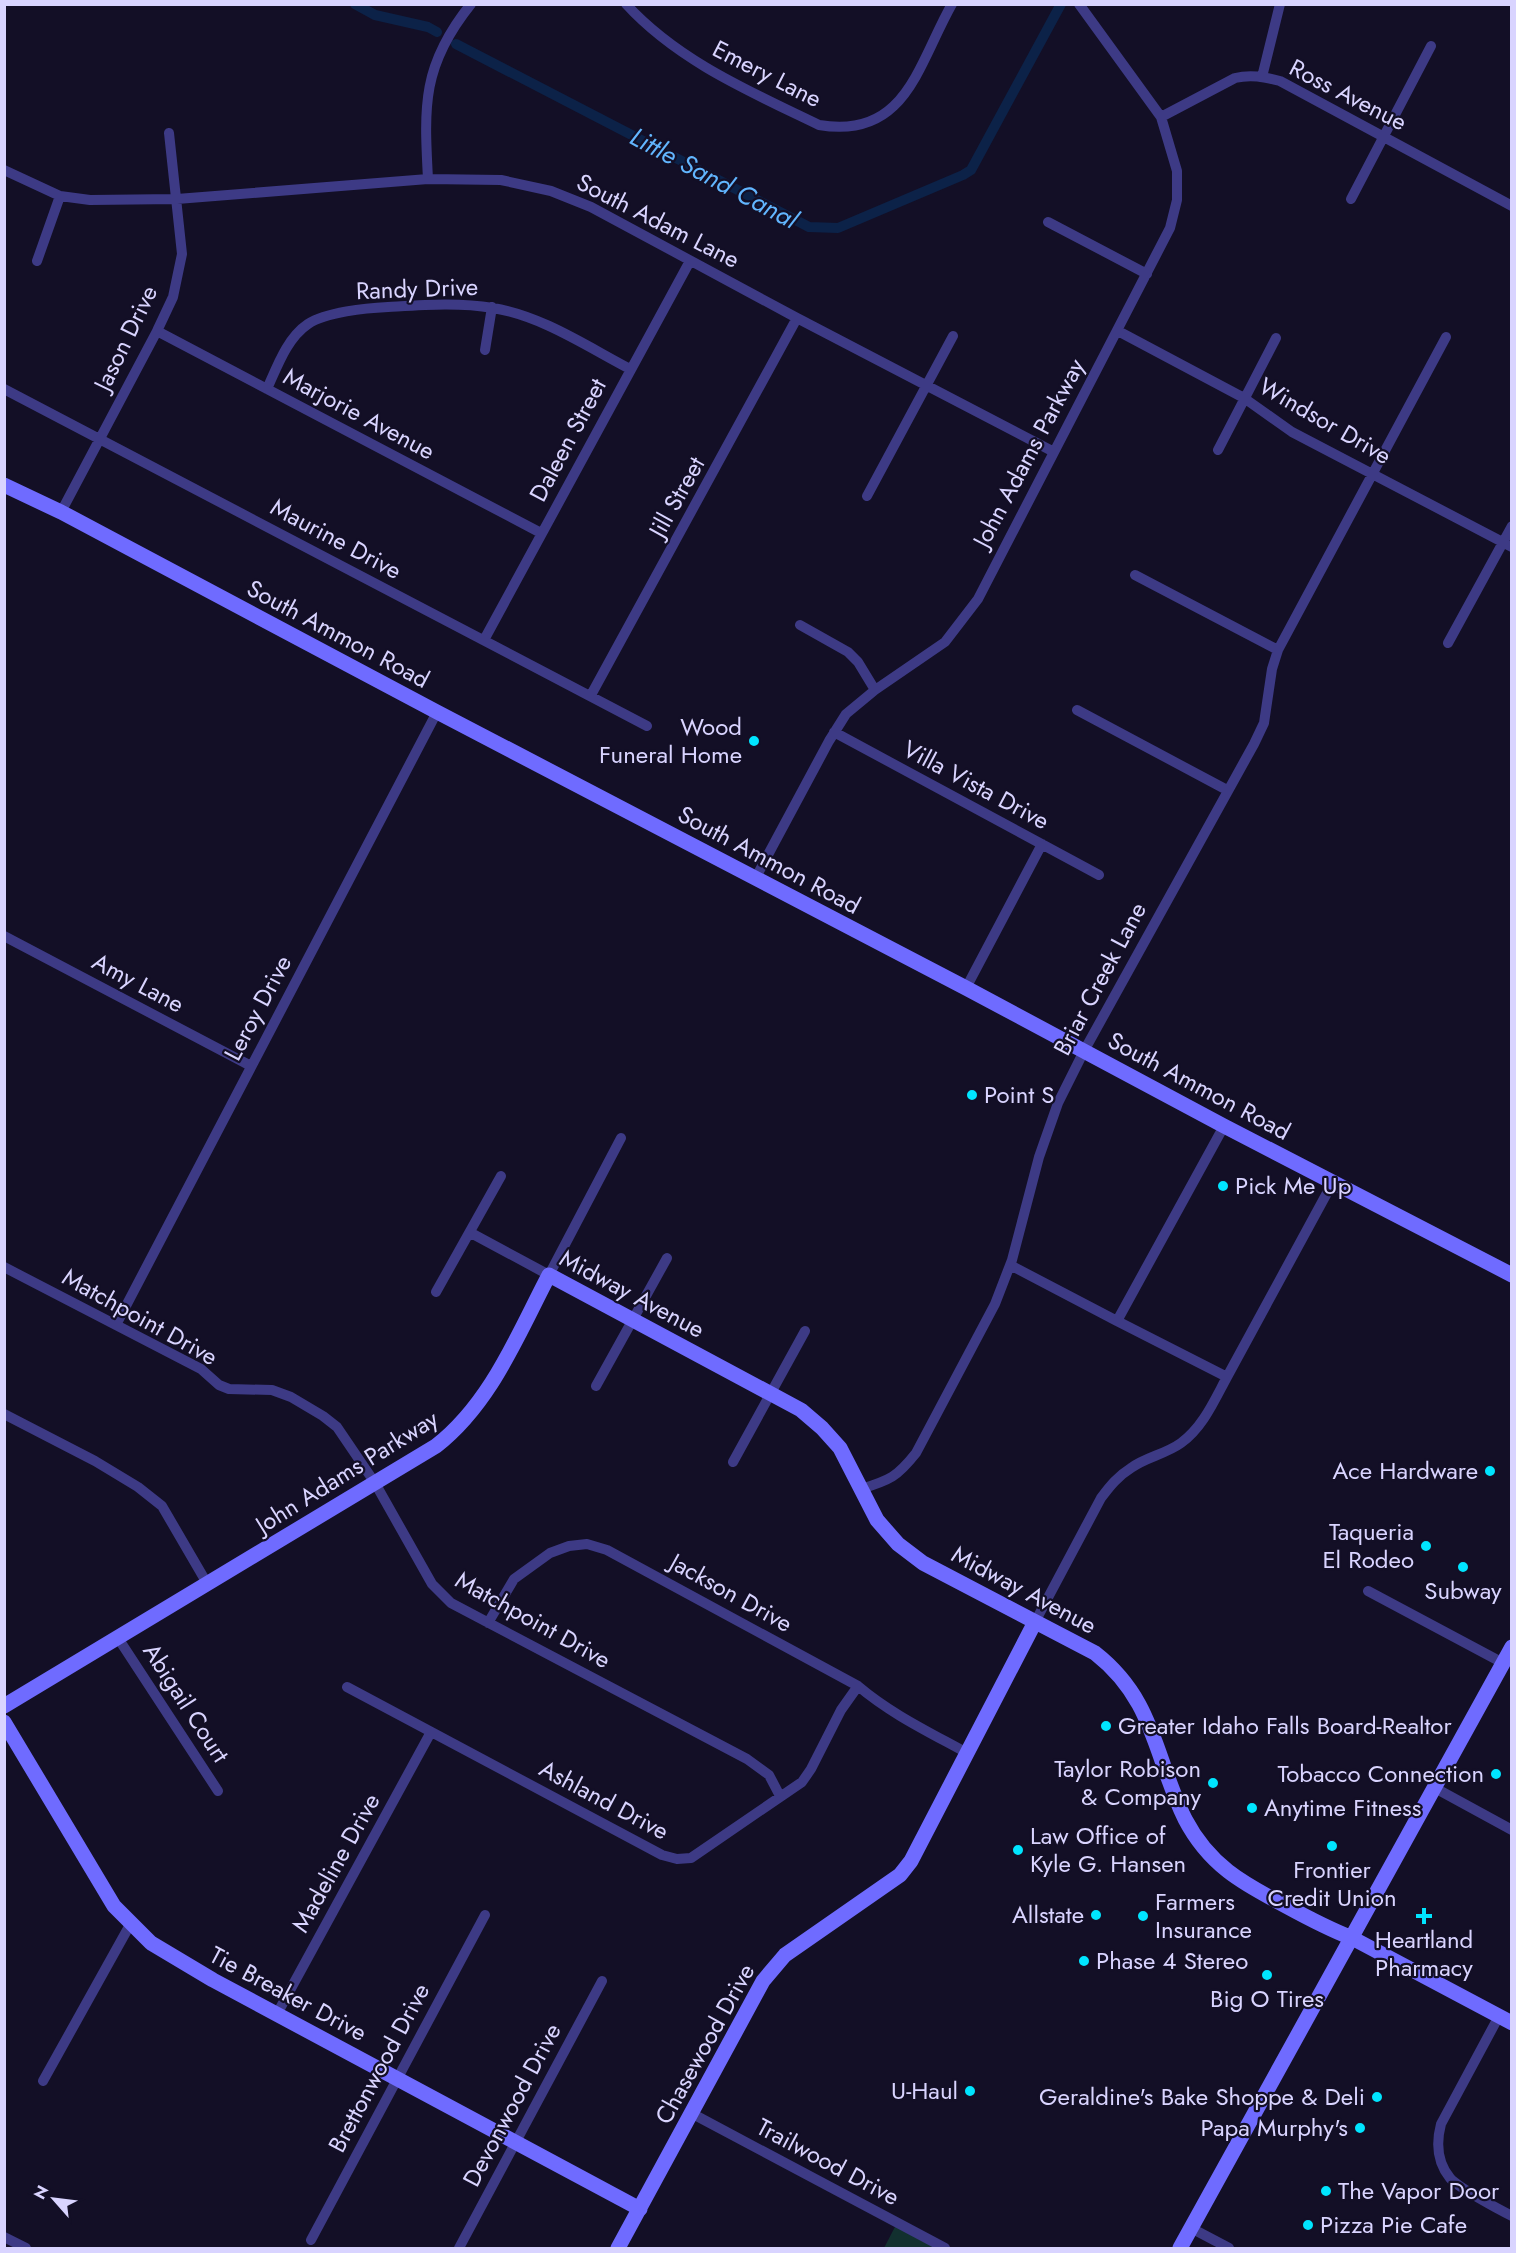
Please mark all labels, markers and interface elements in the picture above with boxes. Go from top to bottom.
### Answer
street label: Emery Lane [707,31,828,116]
street label: Ross Avenue [1283,50,1413,139]
water label: Little Sand Canal [623,118,806,239]
street label: South Adam Lane [571,164,746,277]
street label: Randy Drive [355,269,479,308]
street label: Jason Drive [84,279,166,399]
street label: John Adams Parkway [963,352,1093,556]
street label: Marjorie Avenue [277,359,441,468]
street label: Windsor Drive [1252,368,1398,473]
street label: Daleen Street [520,372,615,508]
street label: Jill Street [639,450,713,546]
street label: Maurine Drive [265,489,408,588]
street label: South Ammon Road [241,571,436,697]
place label: Wood Funeral Home [599,709,742,772]
street label: Villa Vista Drive [897,731,1056,838]
marker: Wood Funeral Home [747,734,761,748]
street label: South Ammon Road [672,797,867,923]
street label: Briar Creek Lane [1044,896,1155,1062]
street label: Amy Lane [86,944,190,1021]
street label: Leroy Drive [215,949,300,1067]
street label: South Ammon Road [1102,1023,1297,1149]
place label: Point S [984,1077,1055,1112]
marker: Point S [965,1088,979,1102]
place label: Pick Me Up [1235,1168,1351,1203]
marker: Pick Me Up [1216,1179,1230,1193]
street label: Midway Avenue [554,1241,711,1346]
street label: Matchpoint Drive [56,1259,224,1374]
street label: John Adams Parkway [246,1401,445,1543]
place label: Ace Hardware [1332,1453,1478,1488]
marker: Ace Hardware [1483,1464,1497,1478]
place label: Taqueria El Rodeo [1322,1514,1414,1577]
street label: Midway Avenue [946,1537,1103,1642]
marker: Taqueria El Rodeo [1419,1539,1433,1553]
street label: Jackson Drive [661,1543,799,1641]
marker: Subway [1456,1560,1470,1574]
street label: Matchpoint Drive [449,1562,617,1677]
place label: Subway [1424,1573,1502,1608]
street label: Abigail Court [135,1636,238,1770]
place label: Greater Idaho Falls Board-Realtor [1118,1708,1452,1743]
marker: Greater Idaho Falls Board-Realtor [1099,1719,1113,1733]
street label: Ashland Drive [533,1751,675,1848]
place label: Taylor Robison & Company [1054,1751,1201,1814]
place label: Tobacco Connection [1277,1756,1484,1791]
marker: Tobacco Connection [1489,1767,1503,1781]
marker: Taylor Robison & Company [1206,1776,1220,1790]
street label: Madeline Drive [283,1787,388,1939]
place label: Anytime Fitness [1264,1790,1421,1825]
marker: Anytime Fitness [1245,1801,1259,1815]
place label: Law Office of Kyle G. Hansen [1030,1818,1186,1881]
marker: Frontier Credit Union [1325,1839,1339,1853]
marker: Law Office of Kyle G. Hansen [1011,1843,1025,1857]
place label: Frontier Credit Union [1267,1852,1397,1915]
place label: Farmers Insurance [1155,1884,1252,1947]
place label: Allstate [1012,1897,1084,1932]
marker: Allstate [1089,1908,1103,1922]
marker: Farmers Insurance [1136,1909,1150,1923]
marker: Heartland Pharmacy [1417,1909,1431,1923]
place label: Heartland Pharmacy [1375,1922,1473,1985]
street label: Tie Breaker Drive [203,1937,373,2050]
place label: Phase 4 Stereo [1096,1943,1248,1978]
marker: Phase 4 Stereo [1077,1954,1091,1968]
street label: Chasewood Drive [646,1957,763,2130]
marker: Big O Tires [1260,1968,1274,1982]
street label: Brettonwood Drive [319,1977,438,2159]
place label: Big O Tires [1210,1981,1324,2016]
street label: Devonwood Drive [454,2017,569,2193]
place label: U-Haul [891,2073,958,2108]
place label: Geraldine's Bake Shoppe & Deli [1039,2079,1365,2114]
marker: U-Haul [963,2084,977,2098]
marker: Geraldine's Bake Shoppe & Deli [1370,2090,1384,2104]
street label: Trailwood Drive [751,2109,906,2214]
place label: Papa Murphy's [1200,2110,1348,2145]
marker: Papa Murphy's [1353,2121,1367,2135]
north arrow [24,2169,84,2229]
place label: The Vapor Door [1338,2173,1500,2208]
text: N [28,2181,54,2203]
marker: The Vapor Door [1319,2184,1333,2198]
place label: Pizza Pie Cafe [1320,2207,1467,2242]
marker: Pizza Pie Cafe [1301,2218,1315,2232]

